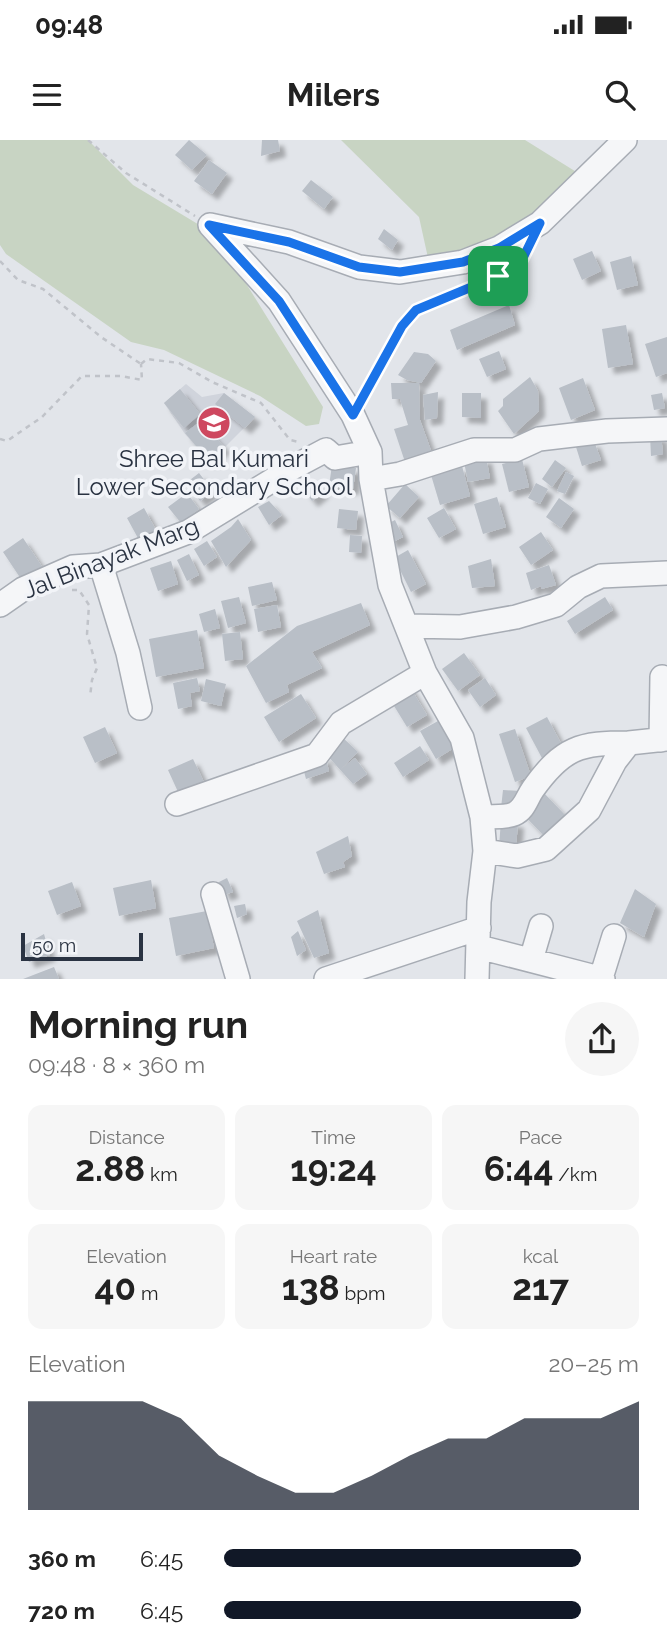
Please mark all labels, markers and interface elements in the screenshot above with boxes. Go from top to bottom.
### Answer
text: 09:48 [35,10,103,40]
icon: menu [28,76,66,114]
text: Milers [287,76,380,113]
icon: search [601,76,639,114]
pin [468,246,528,306]
icon: arrive [479,257,517,295]
school or university icon: Shree Bal Kumari Lower Secondary School [195,404,233,442]
place label: Shree Bal Kumari Lower Secondary School [76,444,353,501]
street label: Jal Binayak Marg [19,511,203,604]
scale bar [21,930,144,962]
text: 50 m [32,934,76,956]
text: Morning run [28,1002,248,1047]
button: share [565,1002,639,1076]
text: 09:48 · 8 × 360 m [28,1051,205,1078]
text: Distance [88,1126,165,1148]
text: Time [311,1126,356,1148]
text: Pace [519,1126,562,1148]
text: 2.88 [75,1148,145,1189]
text: 19:24 [290,1148,377,1189]
text: 6:44 [484,1148,554,1189]
text: km [145,1163,178,1185]
text: /km [554,1163,597,1185]
text: Elevation [86,1245,167,1267]
text: Heart rate [290,1245,377,1267]
text: kcal [523,1245,558,1267]
text: 40 [95,1267,136,1308]
text: 138 [282,1267,340,1308]
text: 217 [512,1267,569,1308]
text: m [136,1282,158,1304]
text: bpm [340,1282,385,1304]
text: Elevation [28,1350,126,1377]
text: 20–25 m [548,1350,639,1377]
text: 360 m [28,1545,96,1572]
text: 6:45 [140,1545,183,1572]
text: 720 m [28,1597,95,1624]
text: 6:45 [140,1597,183,1624]

